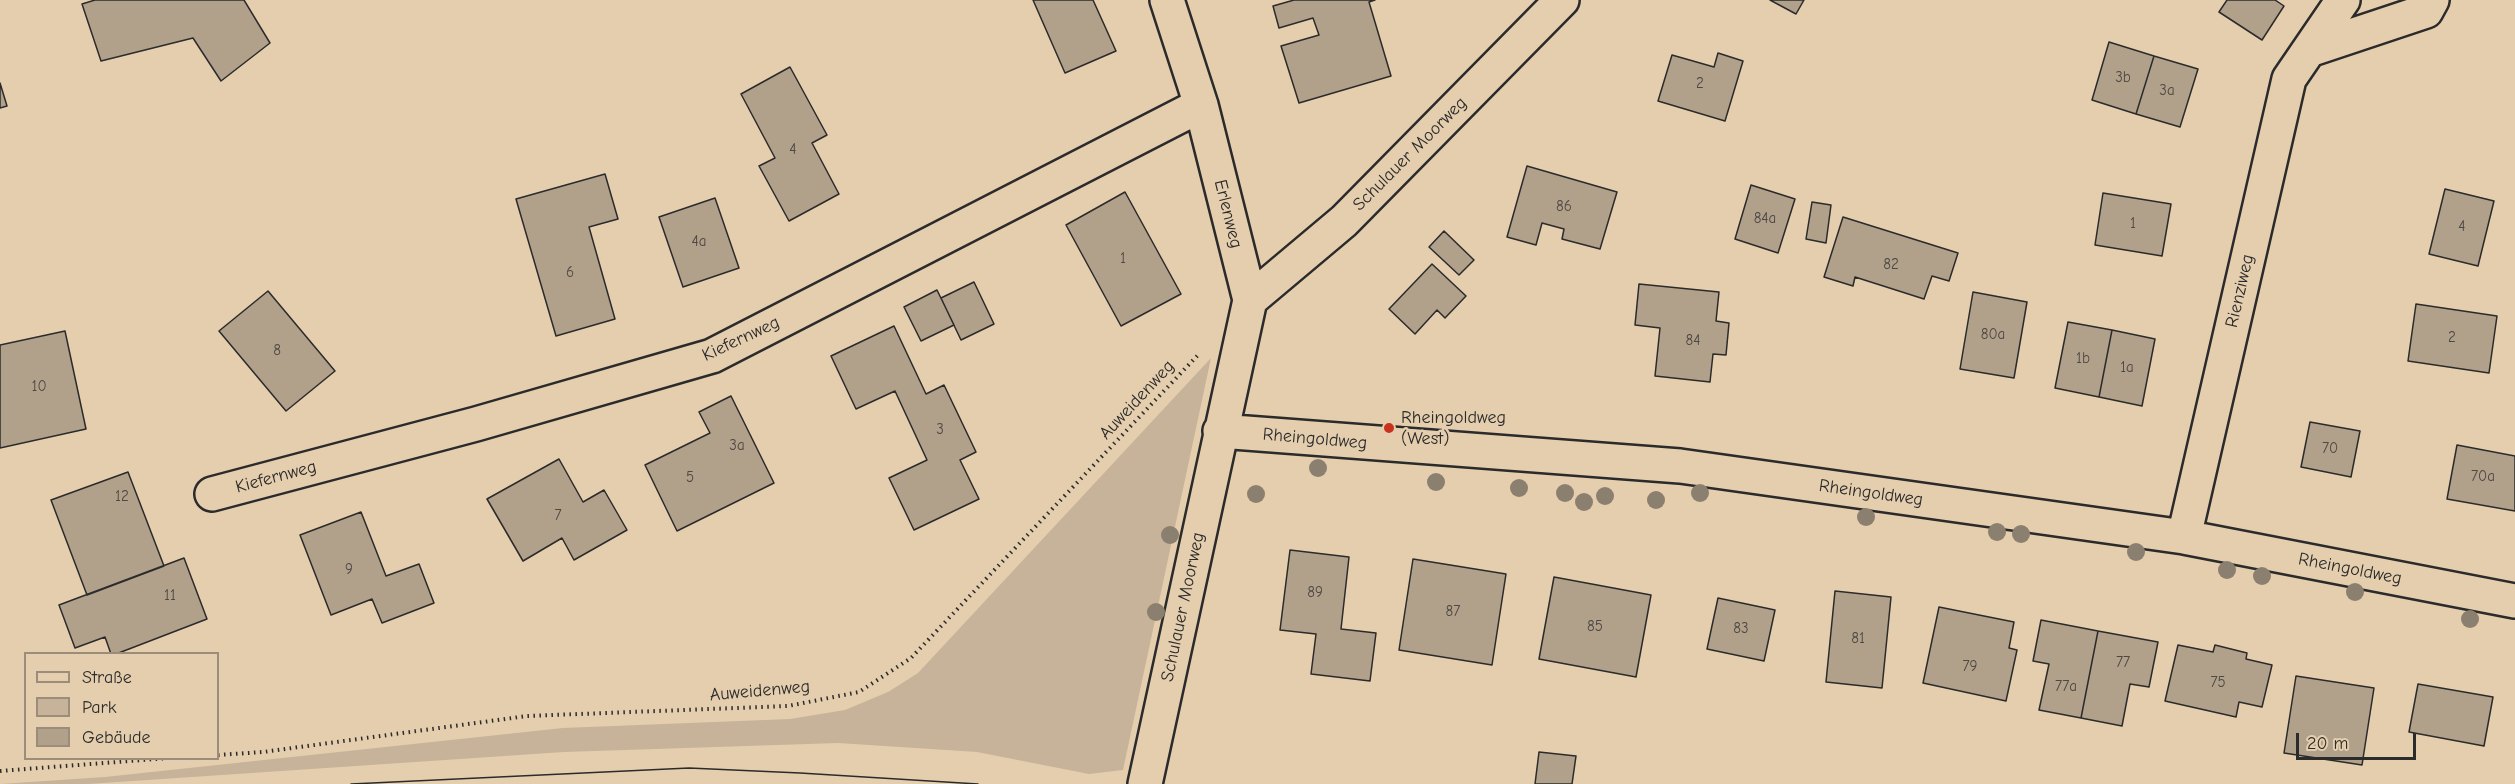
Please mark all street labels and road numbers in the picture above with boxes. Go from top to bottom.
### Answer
street label: Schulauer Moorweg [1349,93,1471,215]
street label: Erlenweg [1209,177,1247,251]
street label: Rienziweg [2221,252,2259,330]
street label: Kiefernweg [699,312,783,366]
street label: Auweidenweg [1095,356,1179,444]
street label: Rheingoldweg [1262,424,1368,454]
street label: Kiefernweg [233,456,319,498]
street label: Rheingoldweg [1818,475,1924,511]
street label: Schulauer Moorweg [1157,530,1209,684]
street label: Rheingoldweg [2296,548,2404,590]
street label: Auweidenweg [709,676,811,706]

